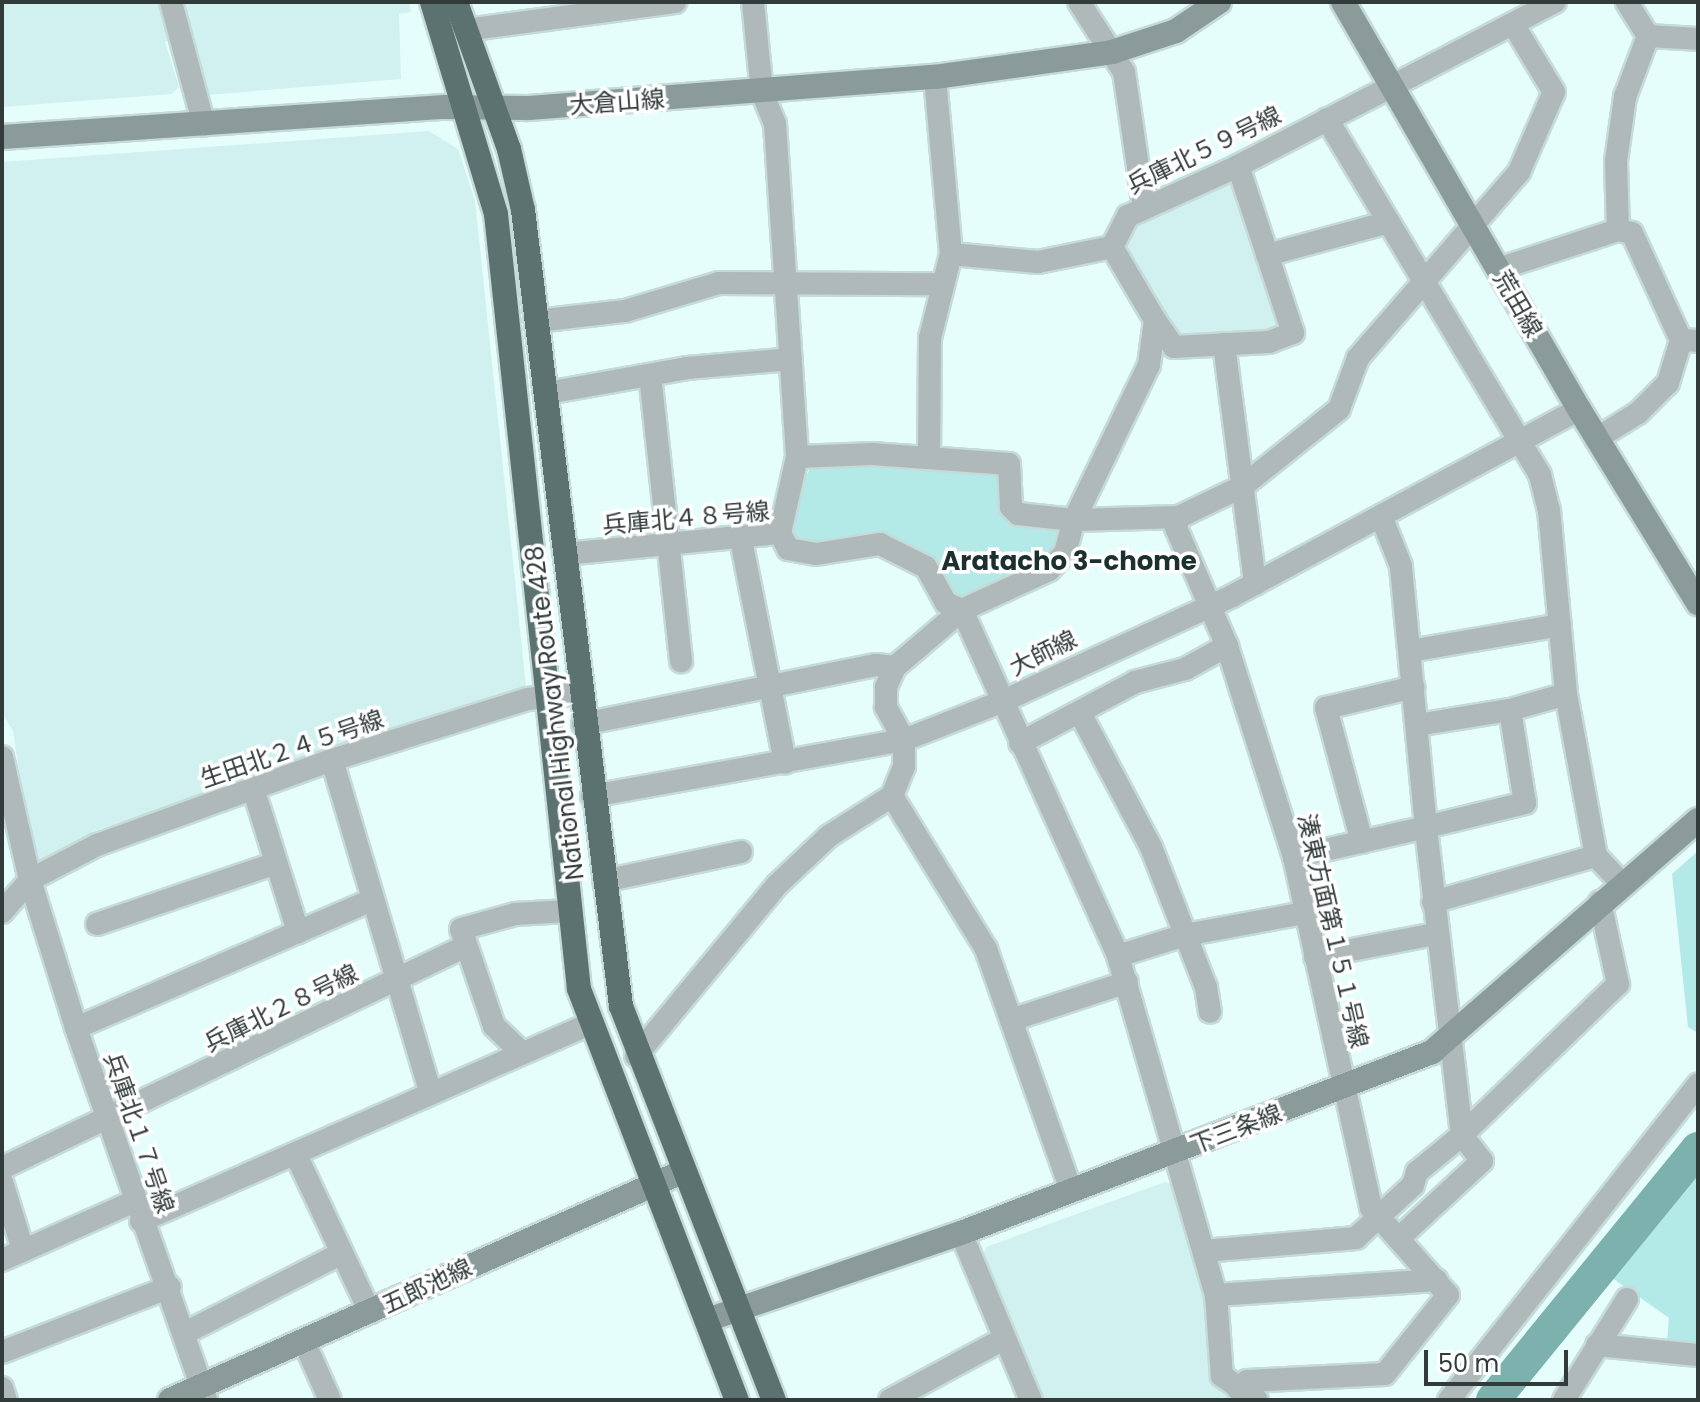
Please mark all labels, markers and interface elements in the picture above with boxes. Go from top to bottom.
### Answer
street label: 大倉山線 [568,84,666,120]
street label: 兵庫北５９号線 [1122,100,1286,200]
street label: 荒田線 [1488,266,1548,342]
street label: 兵庫北４８号線 [601,496,771,540]
street label: National Highway Route 428 [520,544,590,882]
district label: Aratacho 3-chome [941,546,1197,578]
street label: 大師線 [1004,624,1082,682]
street label: 生田北２４５号線 [197,704,387,794]
street label: 湊東方面第１５１号線 [1292,811,1374,1051]
street label: 兵庫北２８号線 [199,958,363,1058]
street label: 兵庫北１７号線 [98,1049,180,1217]
street label: 下三条線 [1186,1098,1286,1160]
street label: 五郎池線 [377,1253,477,1319]
scale bar [1428,1334,1572,1384]
text: 50 m [1438,1347,1499,1380]

